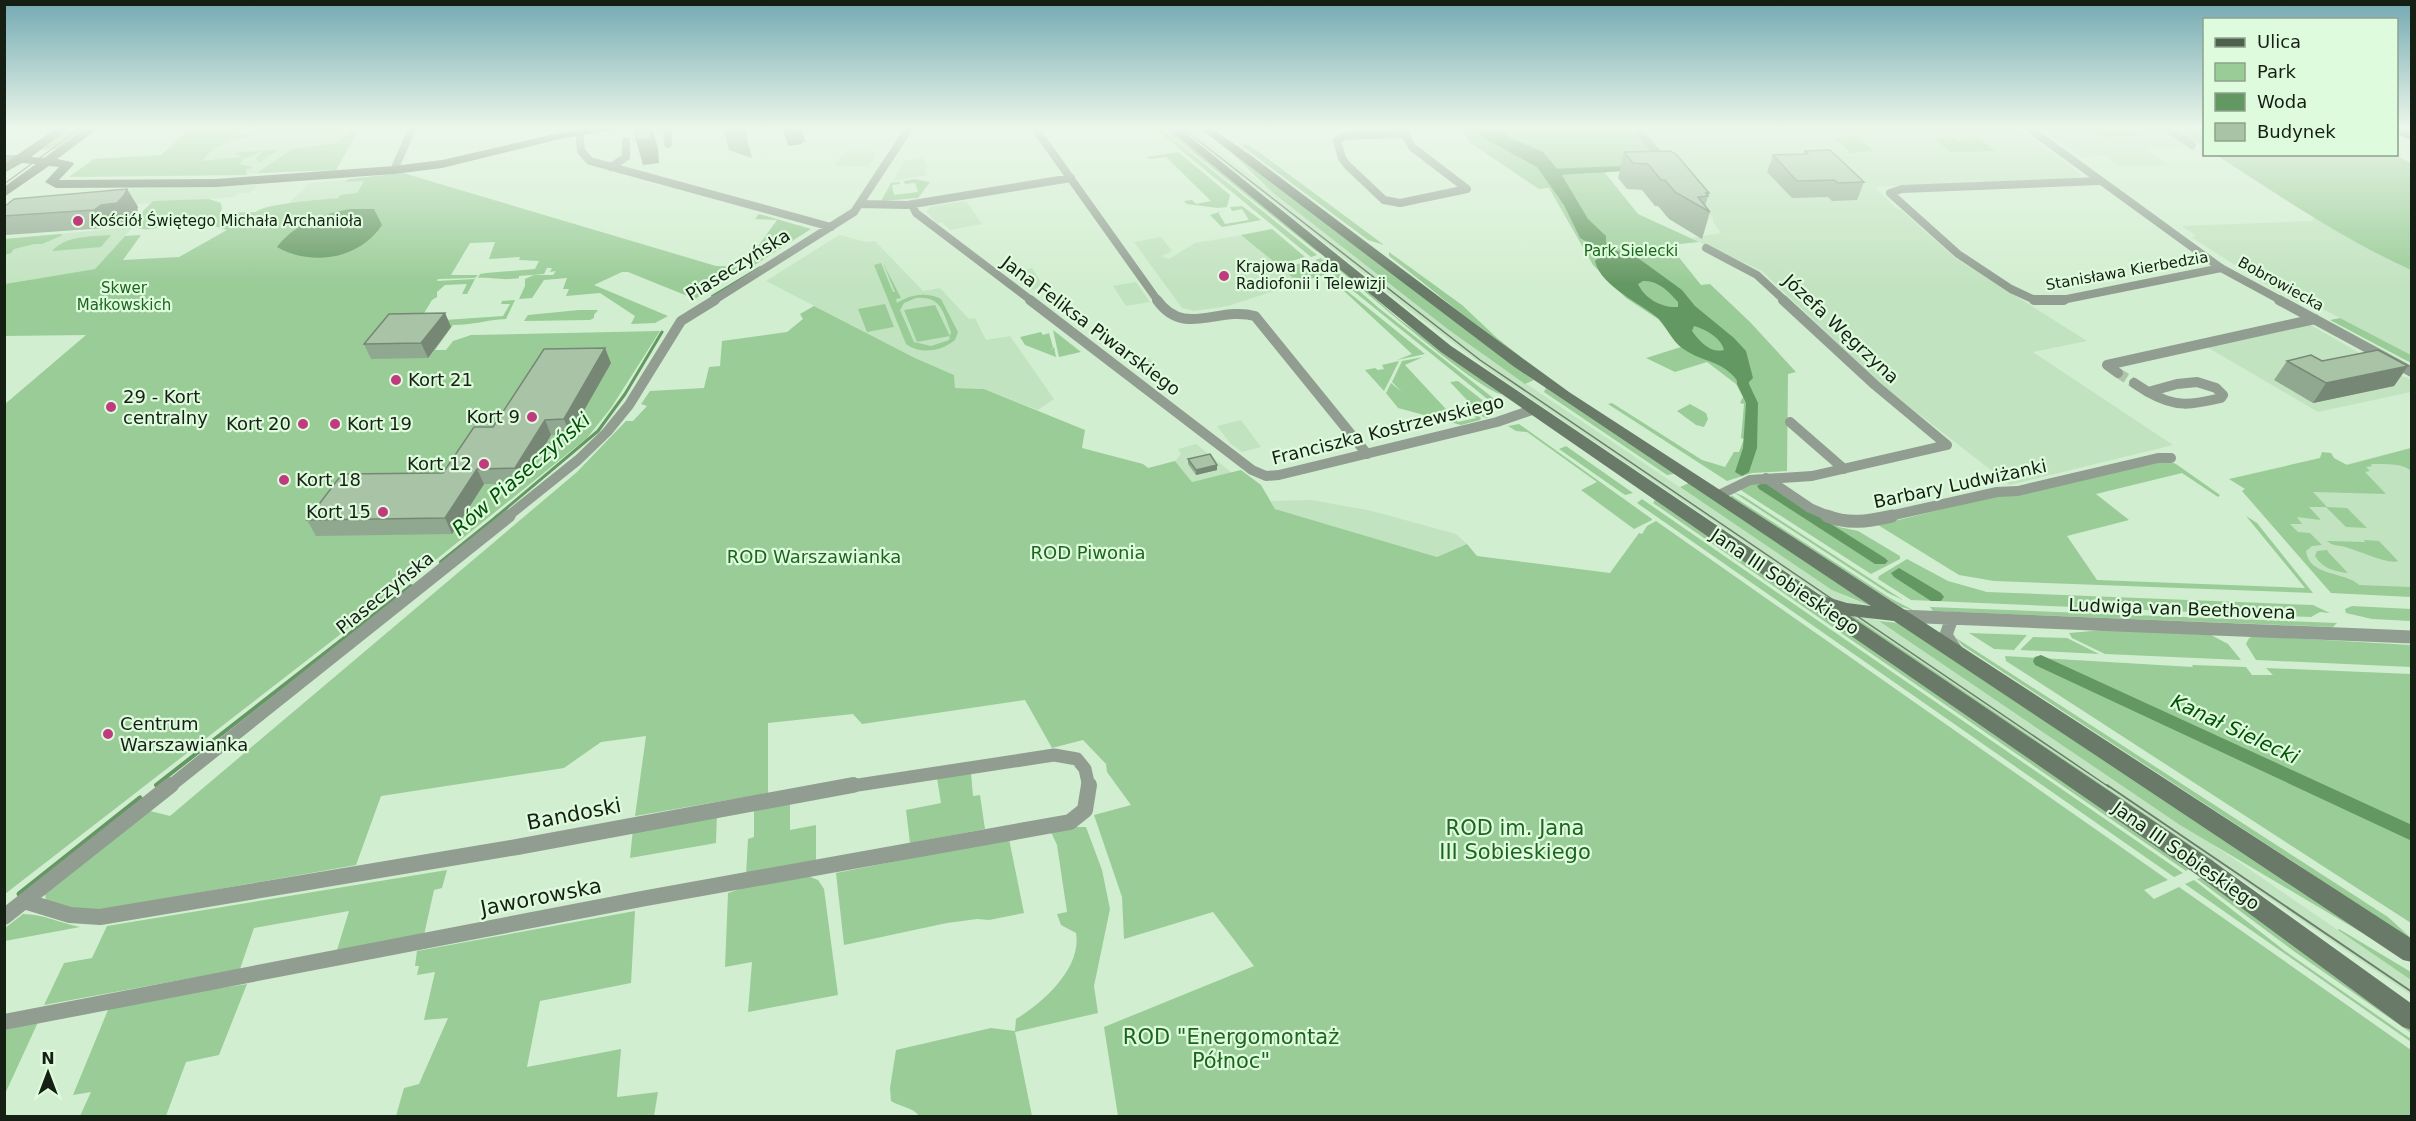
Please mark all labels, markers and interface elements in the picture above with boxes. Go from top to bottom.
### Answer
legend [2203,18,2398,156]
text: Ulica [2257,31,2301,52]
text: Park [2257,61,2296,82]
text: Woda [2257,91,2307,112]
text: Budynek [2257,121,2336,142]
place label: Kościół Świętego Michała Archanioła [90,211,362,230]
marker: Kościół Świętego Michała Archanioła [71,214,85,228]
street label: Piaseczyńska [682,224,794,305]
park label: Park Sielecki [1584,242,1678,260]
street label: Stanisława Kierbedzia [2044,248,2210,294]
street label: Jana Feliksa Piwarskiego [997,251,1185,400]
street label: Bobrowiecka [2235,253,2327,315]
place label: Krajowa Rada Radiofonii i Telewizji [1236,258,1386,293]
marker: Krajowa Rada Radiofonii i Telewizji [1217,269,1231,283]
street label: Józefa Węgrzyna [1779,269,1903,388]
park label: Skwer Małkowskich [77,279,171,314]
place label: Kort 21 [408,369,473,390]
marker: Kort 21 [389,373,403,387]
place label: 29 - Kort centralny [123,386,208,428]
street label: Franciszka Kostrzewskiego [1269,390,1506,469]
marker: 29 - Kort centralny [104,400,118,414]
place label: Kort 9 [466,406,520,427]
water label: Rów Piaseczyński [447,407,595,540]
marker: Kort 9 [525,410,539,424]
place label: Kort 20 [226,413,291,434]
place label: Kort 19 [347,413,412,434]
marker: Kort 20 [296,417,310,431]
marker: Kort 19 [328,417,342,431]
place label: Kort 12 [407,453,472,474]
street label: Barbary Ludwiżanki [1871,455,2048,512]
marker: Kort 12 [477,457,491,471]
place label: Kort 18 [296,469,361,490]
marker: Kort 18 [277,473,291,487]
place label: Kort 15 [306,501,371,522]
marker: Kort 15 [376,505,390,519]
street label: Jana III Sobieskiego [1706,524,1863,639]
park label: ROD Piwonia [1031,542,1145,563]
park label: ROD Warszawianka [727,546,901,567]
street label: Piaseczyńska [332,547,437,638]
street label: Ludwiga van Beethovena [2068,594,2296,623]
water label: Kanał Sielecki [2167,689,2303,769]
place label: Centrum Warszawianka [120,713,248,755]
marker: Centrum Warszawianka [101,727,115,741]
street label: Bandoski [525,793,623,835]
street label: Jana III Sobieskiego [2108,796,2264,914]
park label: ROD im. Jana III Sobieskiego [1439,816,1591,864]
street label: Jaworowska [476,873,604,921]
park label: ROD "Energomontaż Północ" [1123,1025,1339,1073]
north arrow [18,1043,78,1103]
text: N [41,1049,55,1068]

